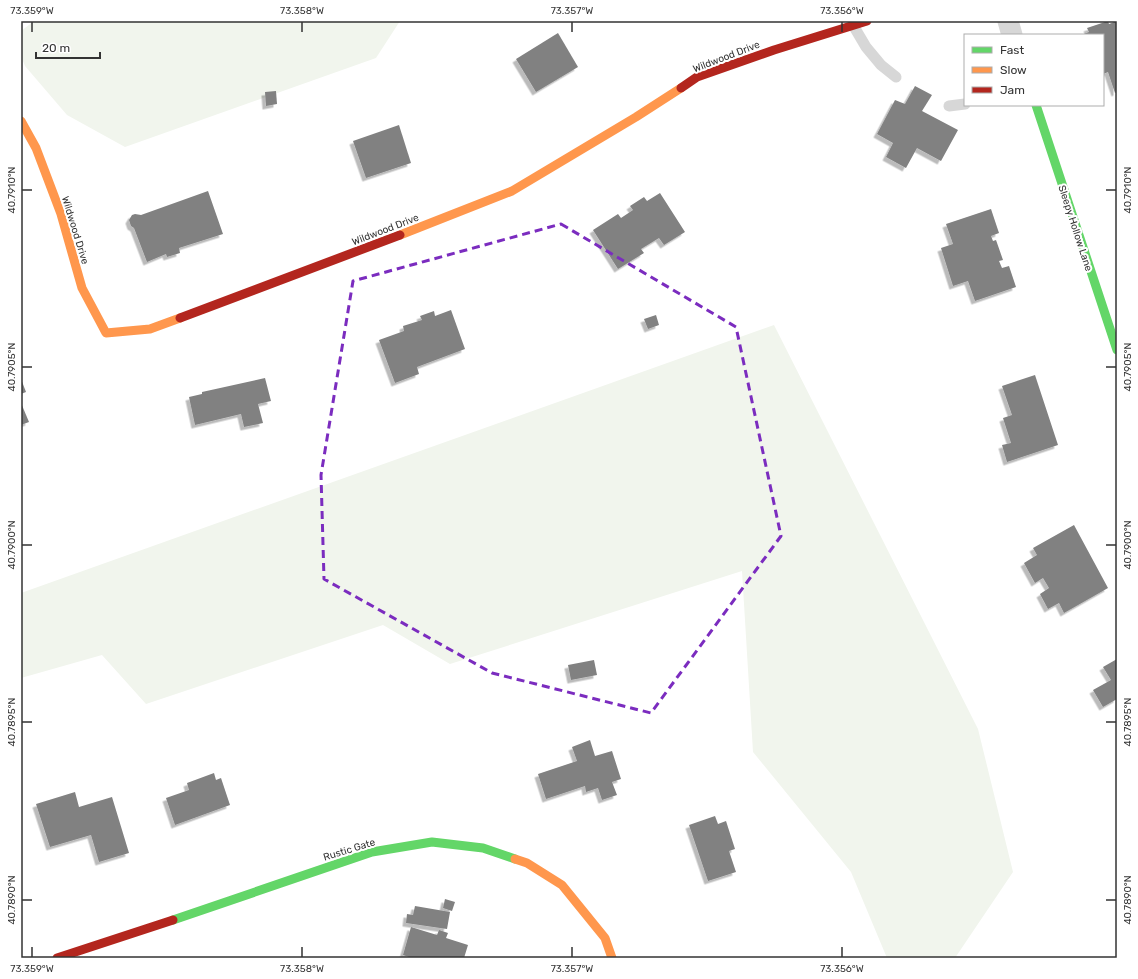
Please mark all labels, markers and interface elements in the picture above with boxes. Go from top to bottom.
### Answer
text: 73.359°W [10,5,54,17]
text: 73.358°W [280,5,324,17]
text: 73.357°W [551,5,593,17]
text: 73.356°W [820,5,864,17]
scale bar [36,34,100,60]
legend [964,34,1104,106]
street label: Wildwood Drive [691,39,762,75]
text: 20 m [42,41,70,55]
text: Fast [1000,43,1024,57]
text: Slow [1000,63,1027,77]
text: Jam [1000,83,1025,97]
text: 40.7910°N [6,166,18,214]
text: 40.7910°N [1122,166,1134,214]
street label: Sleepy Hollow Lane [1055,184,1095,273]
street label: Wildwood Drive [59,195,91,266]
street label: Wildwood Drive [350,212,421,248]
text: 40.7905°N [6,343,18,391]
text: 40.7905°N [1122,343,1134,391]
text: 40.7900°N [6,520,18,570]
text: 40.7900°N [1122,520,1134,570]
text: 40.7895°N [6,698,18,746]
text: 40.7895°N [1122,698,1134,746]
street label: Rustic Gate [322,836,377,864]
text: 40.7890°N [6,875,18,925]
text: 40.7890°N [1122,875,1134,925]
text: 73.359°W [10,963,54,975]
text: 73.358°W [280,963,324,975]
text: 73.357°W [551,963,593,975]
text: 73.356°W [820,963,864,975]

